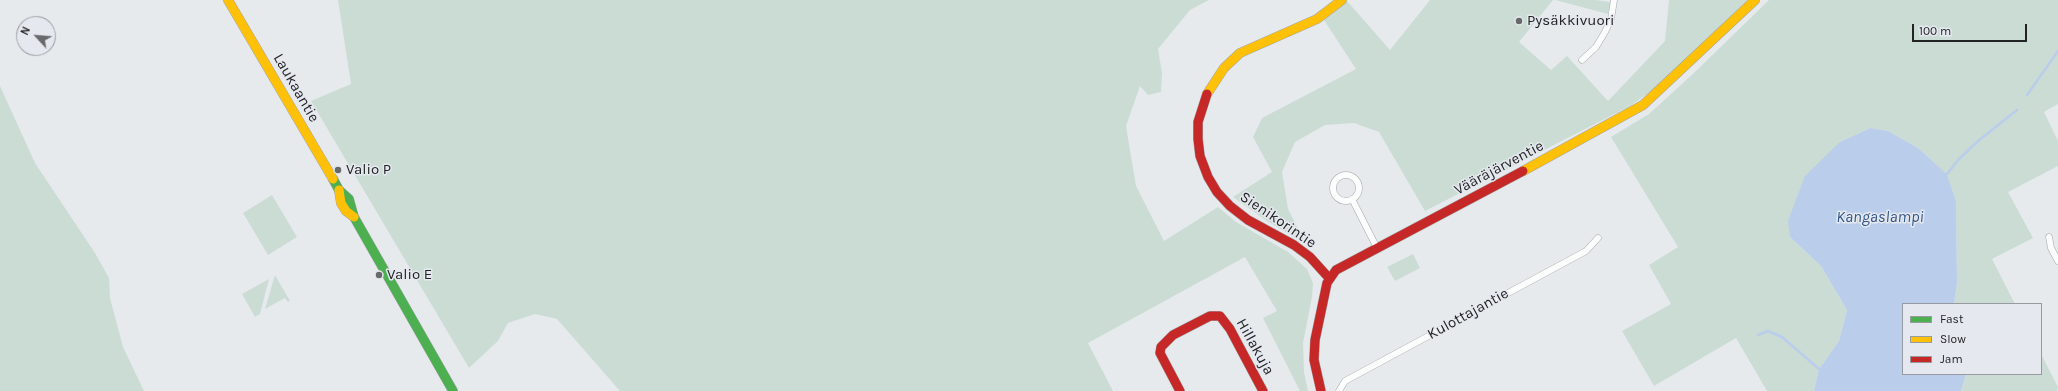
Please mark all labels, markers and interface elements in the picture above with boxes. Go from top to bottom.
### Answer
place label: Pysäkkivuori [1527,12,1615,30]
north arrow [16,16,56,56]
marker: Pysäkkivuori [1514,16,1524,26]
scale bar [1914,16,2029,42]
text: 100 m [1919,24,1951,38]
text: N [18,25,33,37]
street label: Laukaantie [269,51,323,125]
street label: Vääräjärventie [1451,137,1547,199]
place label: Valio P [346,161,391,179]
marker: Valio P [333,165,343,175]
street label: Sienikorintie [1236,188,1320,252]
water label: Kangaslampi [1836,207,1924,227]
place label: Valio E [387,266,432,284]
marker: Valio E [374,270,384,280]
street label: Kulottajantie [1424,284,1512,344]
legend [1902,303,2042,375]
text: Fast [1940,312,1963,326]
street label: Hillakuja [1232,316,1278,378]
text: Slow [1940,332,1966,346]
text: Jam [1940,352,1963,366]

